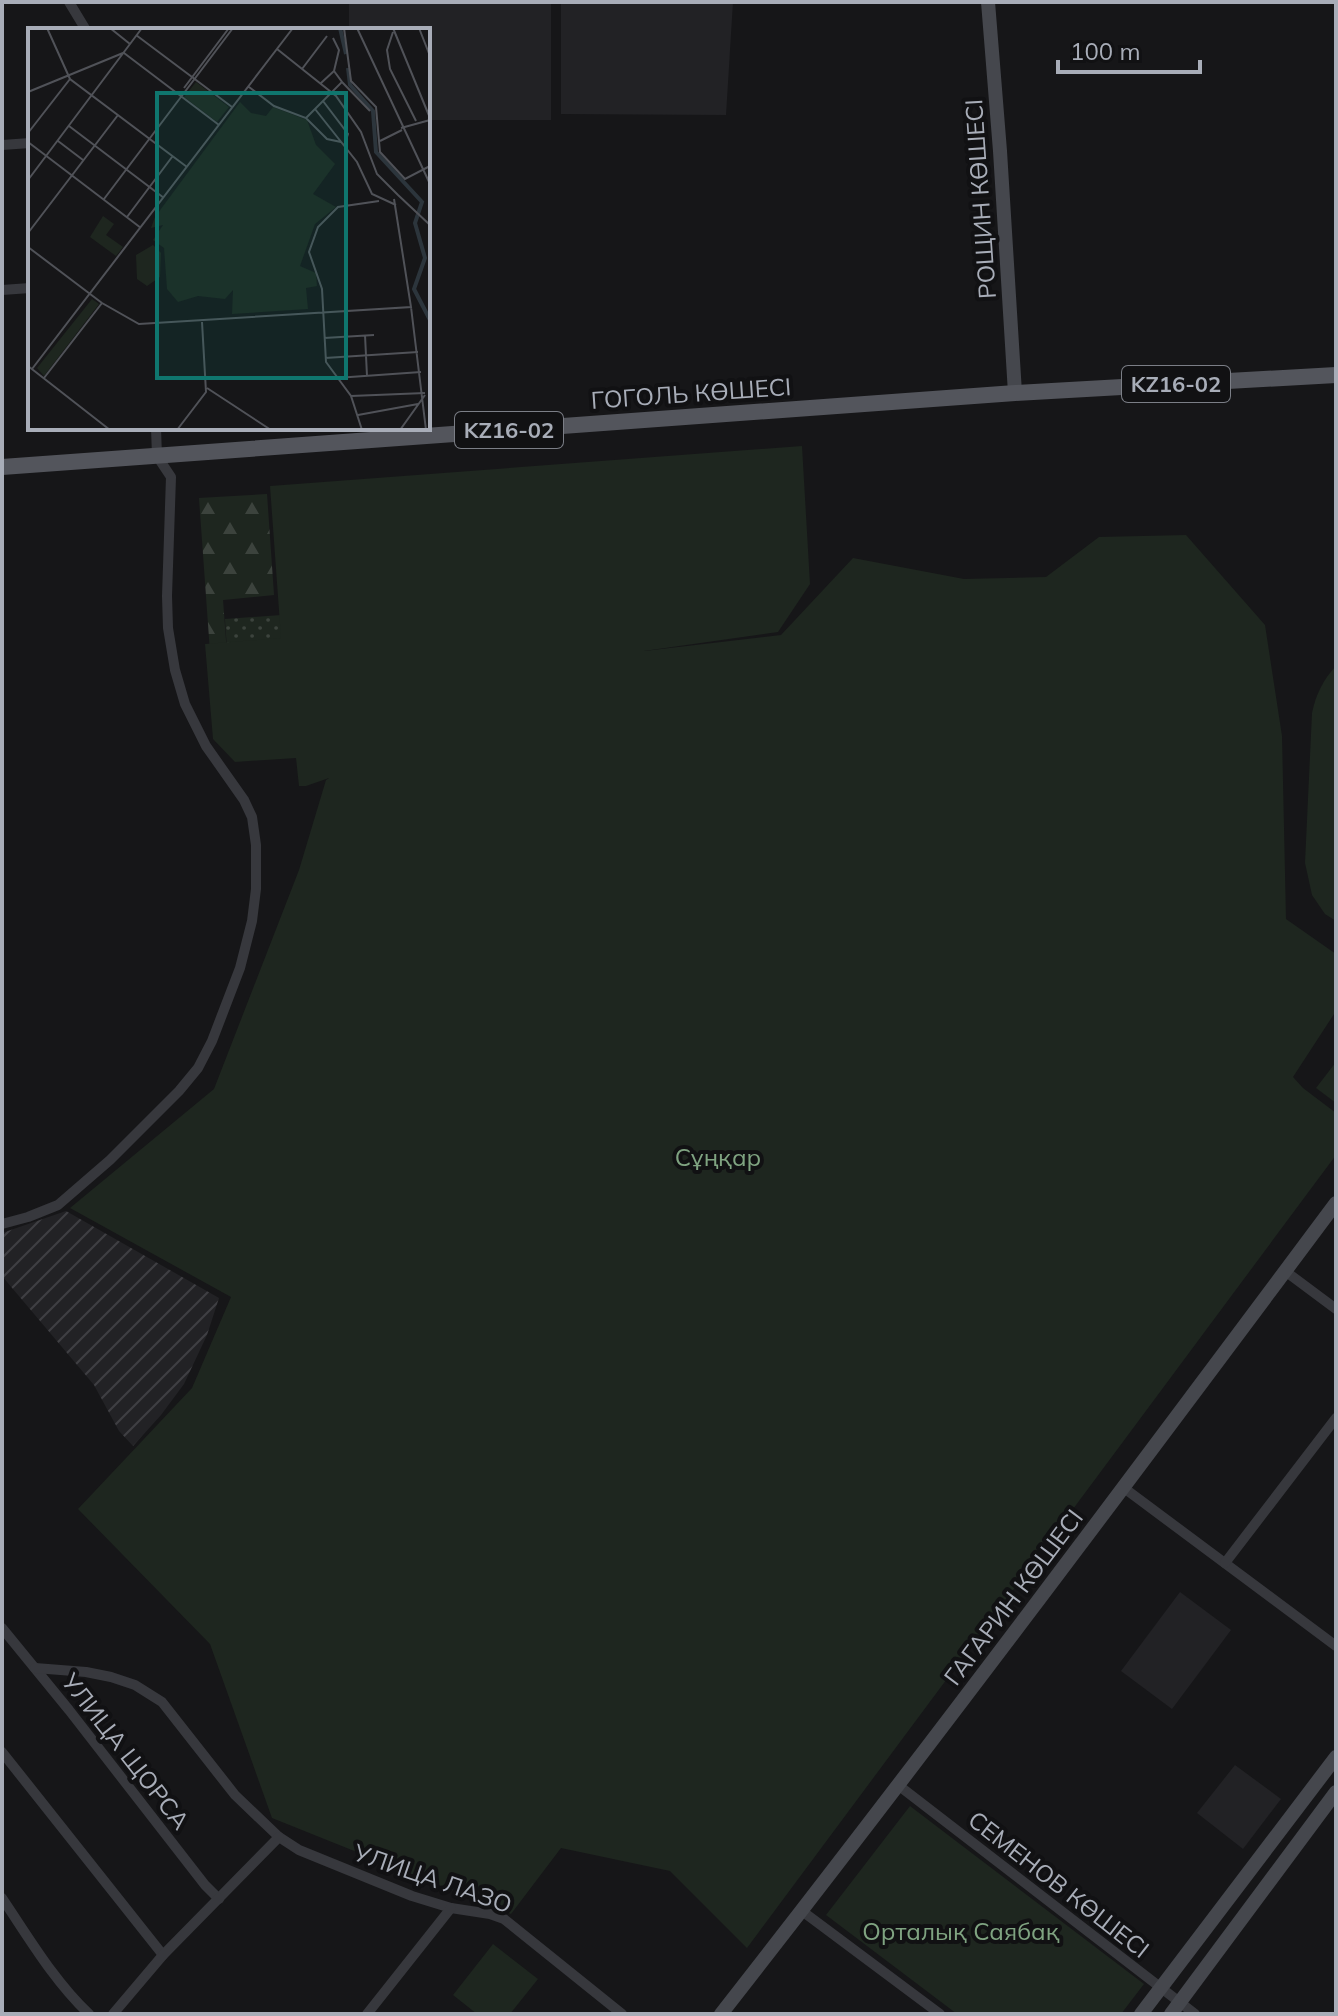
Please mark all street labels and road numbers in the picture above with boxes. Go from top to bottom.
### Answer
street label: РОЩИН КӨШЕСІ [958,98,1002,300]
road number: KZ16-02 [1122,366,1230,402]
street label: ГОГОЛЬ КӨШЕСІ [590,371,792,415]
road number: KZ16-02 [455,412,563,448]
street label: ГАГАРИН КӨШЕСІ [937,1503,1089,1691]
street label: УЛИЦА ЩОРСА [55,1666,196,1835]
street label: СЕМЕНОВ КӨШЕСІ [962,1804,1156,1964]
street label: УЛИЦА ЛАЗО [349,1837,516,1919]

